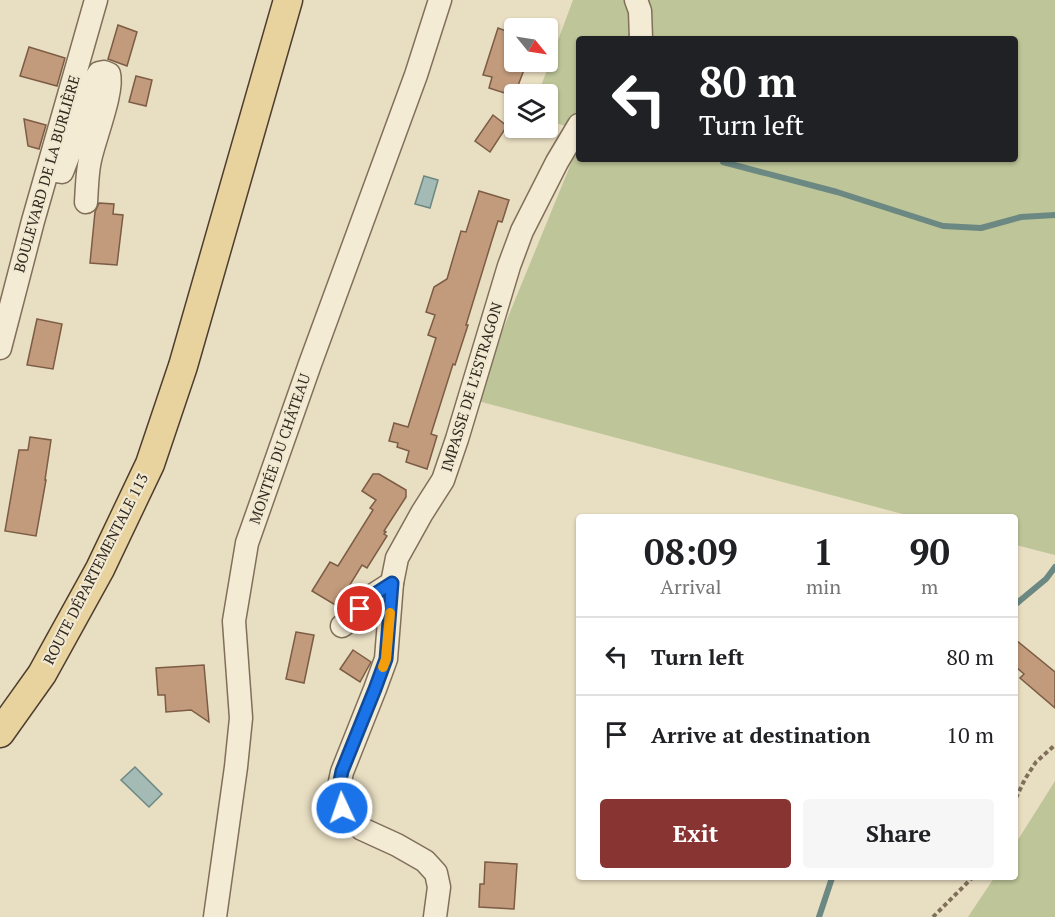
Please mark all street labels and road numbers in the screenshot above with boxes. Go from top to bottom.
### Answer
street label: BOULEVARD DE LA BURLIÈRE [8,73,84,275]
street label: IMPASSE DE L’ESTRAGON [436,300,506,474]
street label: MONTÉE DU CHÂTEAU [244,371,314,527]
street label: ROUTE DÉPARTEMENTALE 113 [38,470,152,667]

